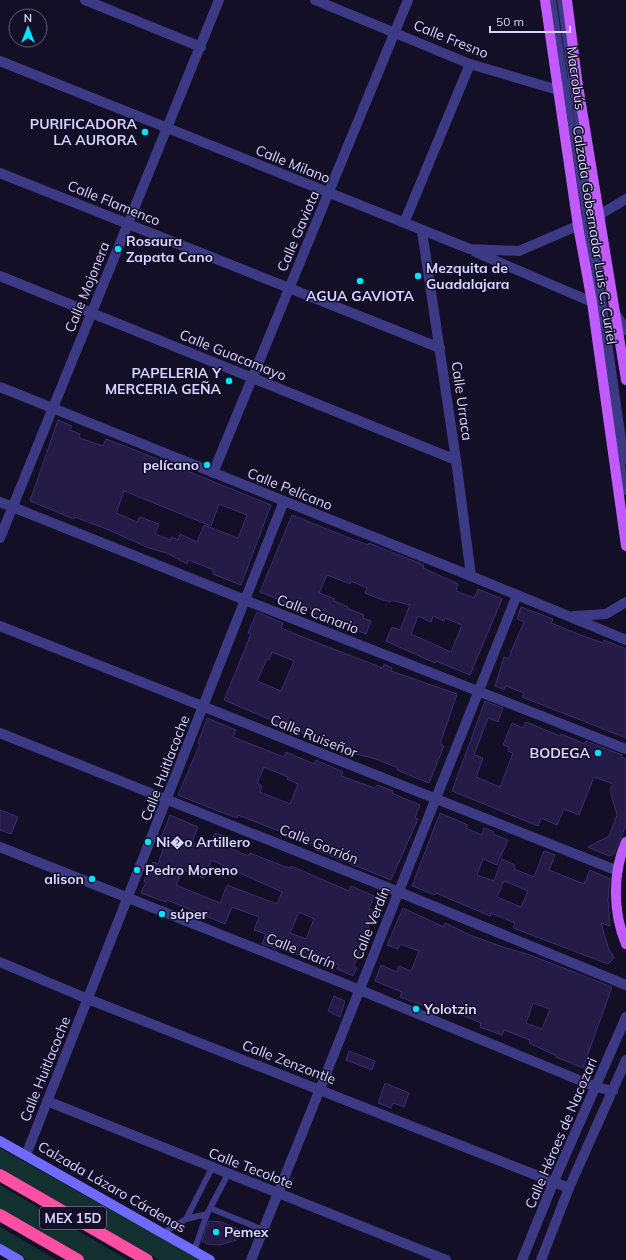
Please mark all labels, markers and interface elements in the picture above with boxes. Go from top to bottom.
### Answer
north arrow [8,8,48,48]
scale bar [490,8,570,34]
text: N [24,11,32,25]
text: 50 m [496,14,524,29]
street label: Calle Fresno [411,16,491,62]
street label: Macrobús [563,45,589,111]
place label: PURIFICADORA LA AURORA [30,115,137,149]
street label: Calzada Gobernador Luis C. Curiel [569,124,621,346]
marker: PURIFICADORA LA AURORA [140,127,150,137]
street label: Calle Milano [253,141,333,187]
street label: Calle Flamenco [65,176,163,230]
street label: Calle Gaviota [273,188,323,274]
place label: Rosaura Zapata Cano [126,232,213,266]
street label: Calle Mojonera [61,239,113,335]
marker: Rosaura Zapata Cano [113,244,123,254]
place label: Mezquita de Guadalajara [426,259,510,293]
marker: Mezquita de Guadalajara [413,271,423,281]
marker: AGUA GAVIOTA [355,276,365,286]
place label: AGUA GAVIOTA [306,287,414,305]
street label: Calle Guacamayo [177,325,289,385]
street label: Calle Urraca [448,360,476,442]
place label: PAPELERIA Y MERCERIA GEÑA [105,364,222,398]
marker: PAPELERIA Y MERCERIA GEÑA [224,376,234,386]
place label: pelícano [143,456,199,474]
marker: pelícano [202,460,212,470]
street label: Calle Pelícano [245,464,335,514]
street label: Calle Canario [274,590,362,638]
street label: Calle Ruiseñor [268,710,361,762]
street label: Calle Huitlacoche [137,713,193,823]
place label: BODEGA [529,744,590,762]
marker: BODEGA [593,748,603,758]
street label: Calle Gorrión [277,820,361,868]
place label: Ni�o Artillero [156,833,250,851]
marker: Ni�o Artillero [143,837,153,847]
place label: Pedro Moreno [145,861,238,879]
marker: Pedro Moreno [132,865,142,875]
place label: alison [44,870,84,888]
marker: alison [87,874,97,884]
street label: Calle Verdín [348,884,394,962]
place label: súper [170,905,208,923]
marker: súper [157,909,167,919]
street label: Calle Clarín [264,929,338,973]
place label: Yolotzin [423,1000,477,1018]
marker: Yolotzin [411,1004,421,1014]
street label: Calle Huitlacoche [16,1014,74,1124]
street label: Calle Zenzontle [240,1036,338,1088]
street label: Calle Héroes de Nacozari [521,1055,601,1211]
street label: Calzada Lázaro Cárdenas [35,1137,189,1237]
street label: Calle Tecolote [206,1144,296,1192]
road number: MEX 15D [40,1207,106,1229]
place label: Pemex [224,1223,269,1241]
marker: Pemex [211,1227,221,1237]

